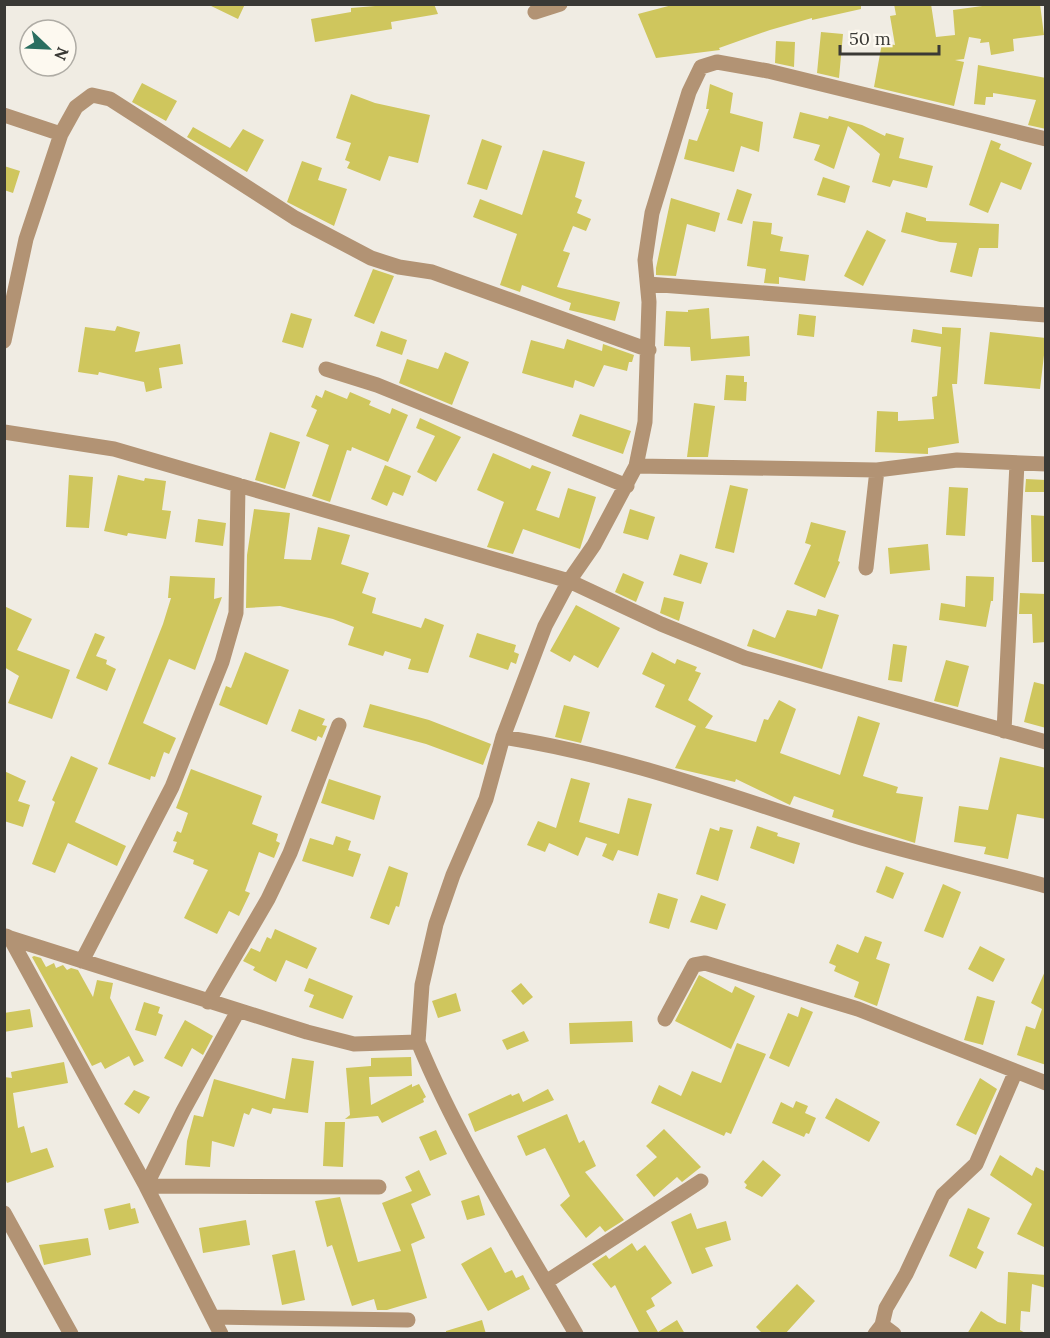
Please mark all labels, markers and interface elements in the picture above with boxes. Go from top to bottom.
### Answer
north arrow [18,18,78,78]
scale bar [840,18,939,56]
text: 50 m [849,27,891,50]
text: N [50,44,73,63]

